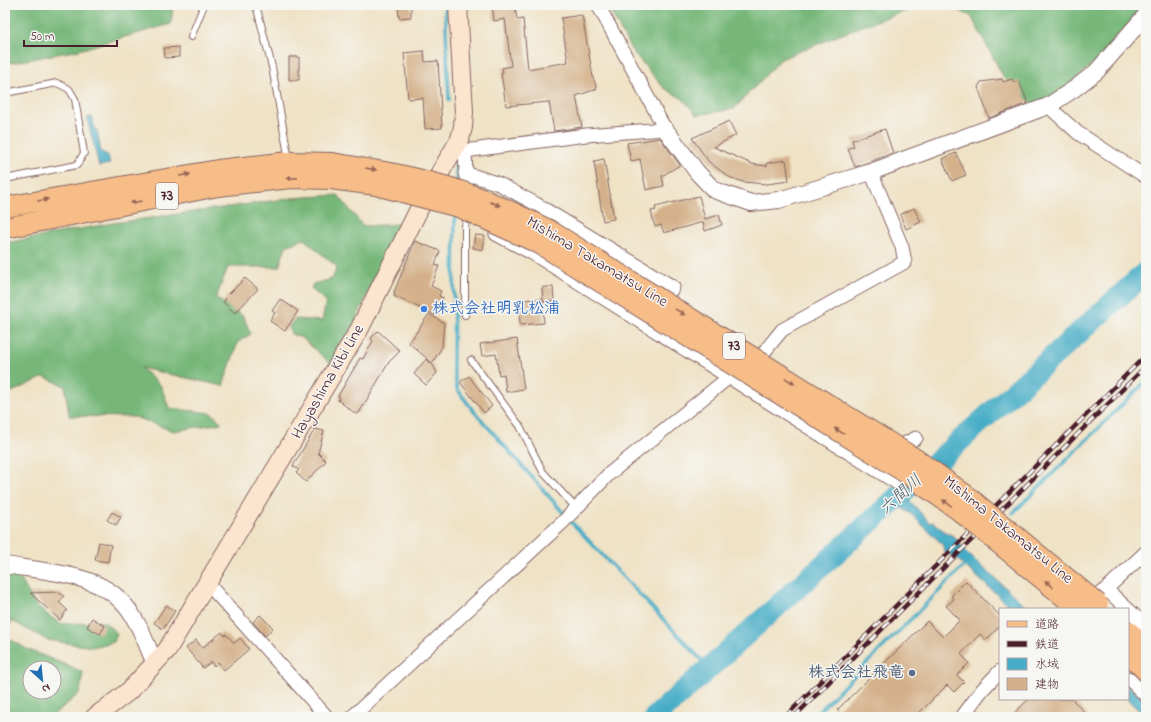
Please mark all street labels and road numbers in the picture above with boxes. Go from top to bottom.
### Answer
road number: 73 [156,183,178,209]
street label: Mishima Takamatsu Line [522,210,673,314]
street label: Hayashima Kibi Line [285,319,371,444]
road number: 73 [723,333,745,359]
street label: Mishima Takamatsu Line [938,470,1079,591]

